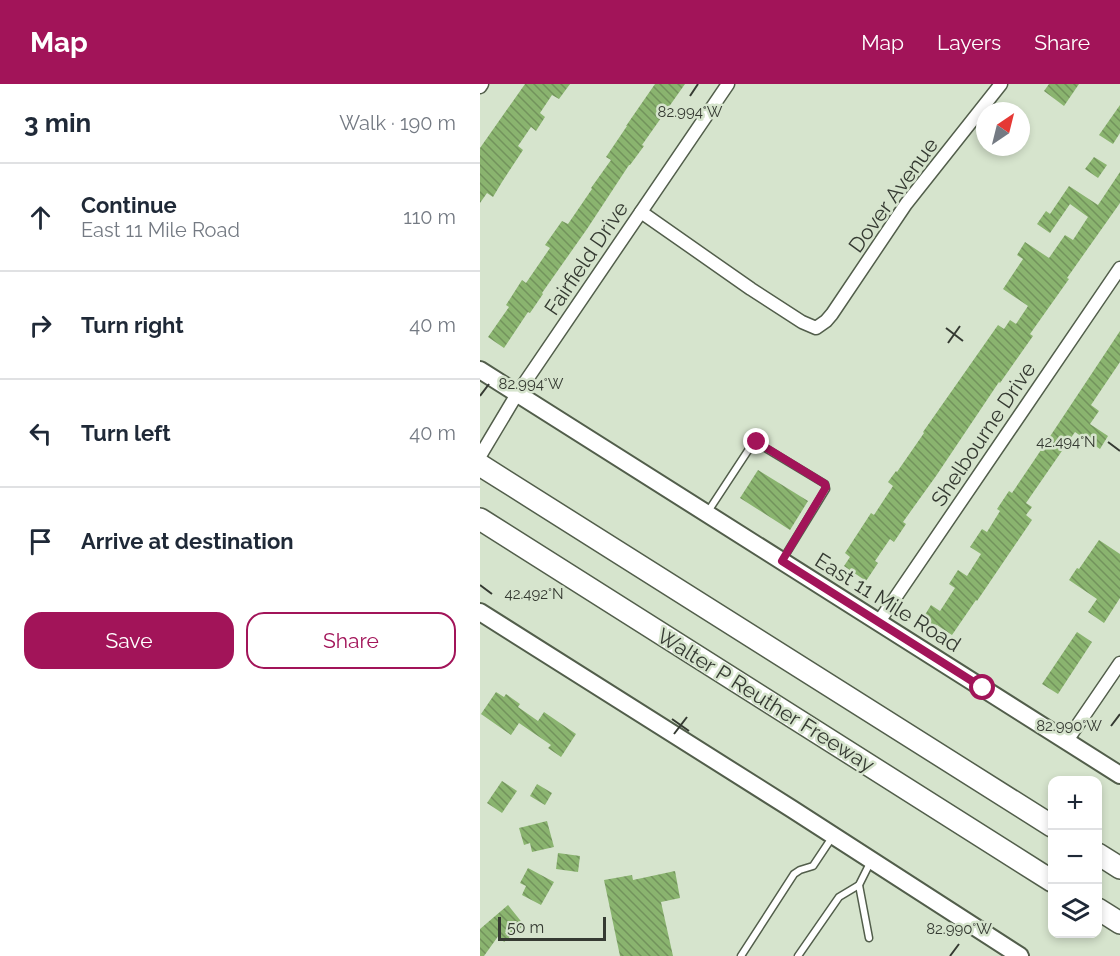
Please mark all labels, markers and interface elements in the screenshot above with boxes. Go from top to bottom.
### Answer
text: Map [30,26,88,59]
text: Map [861,30,904,55]
text: Layers [937,30,1001,55]
text: Share [1034,30,1090,55]
north arrow [976,102,1030,156]
text: 82.994°W [658,103,723,121]
text: 3 min [24,108,91,138]
text: Walk · 190 m [339,111,456,135]
street label: Dover Avenue [843,133,943,257]
text: Continue [81,192,177,218]
street label: Fairfield Drive [539,196,633,320]
icon: ahead [24,201,57,234]
text: 110 m [403,205,456,229]
text: East 11 Mile Road [81,218,240,242]
icon: right [24,309,57,342]
text: Turn right [81,312,184,338]
text: 40 m [409,313,456,337]
street label: Shelbourne Drive [926,357,1040,511]
text: 82.994°W [499,375,564,393]
icon: left [24,417,57,450]
text: Turn left [81,420,171,446]
text: 40 m [409,421,456,445]
route end [743,428,769,454]
text: 42.494°N [1036,433,1096,451]
icon: arrive [24,525,57,558]
text: Arrive at destination [81,528,294,554]
street label: East 11 Mile Road [811,547,965,657]
text: 42.492°N [504,585,564,603]
button: Save [24,612,234,669]
button: Share [246,612,456,669]
street label: Walter P Reuther Freeway [653,623,879,777]
route start [969,674,995,700]
text: 82.990°W [1036,717,1102,735]
map controls [1048,776,1102,938]
button: + [1048,776,1102,830]
button: − [1048,830,1102,884]
button: layers [1048,884,1102,938]
scale bar [498,914,606,942]
text: 50 m [507,918,544,937]
text: 82.990°W [926,920,992,938]

